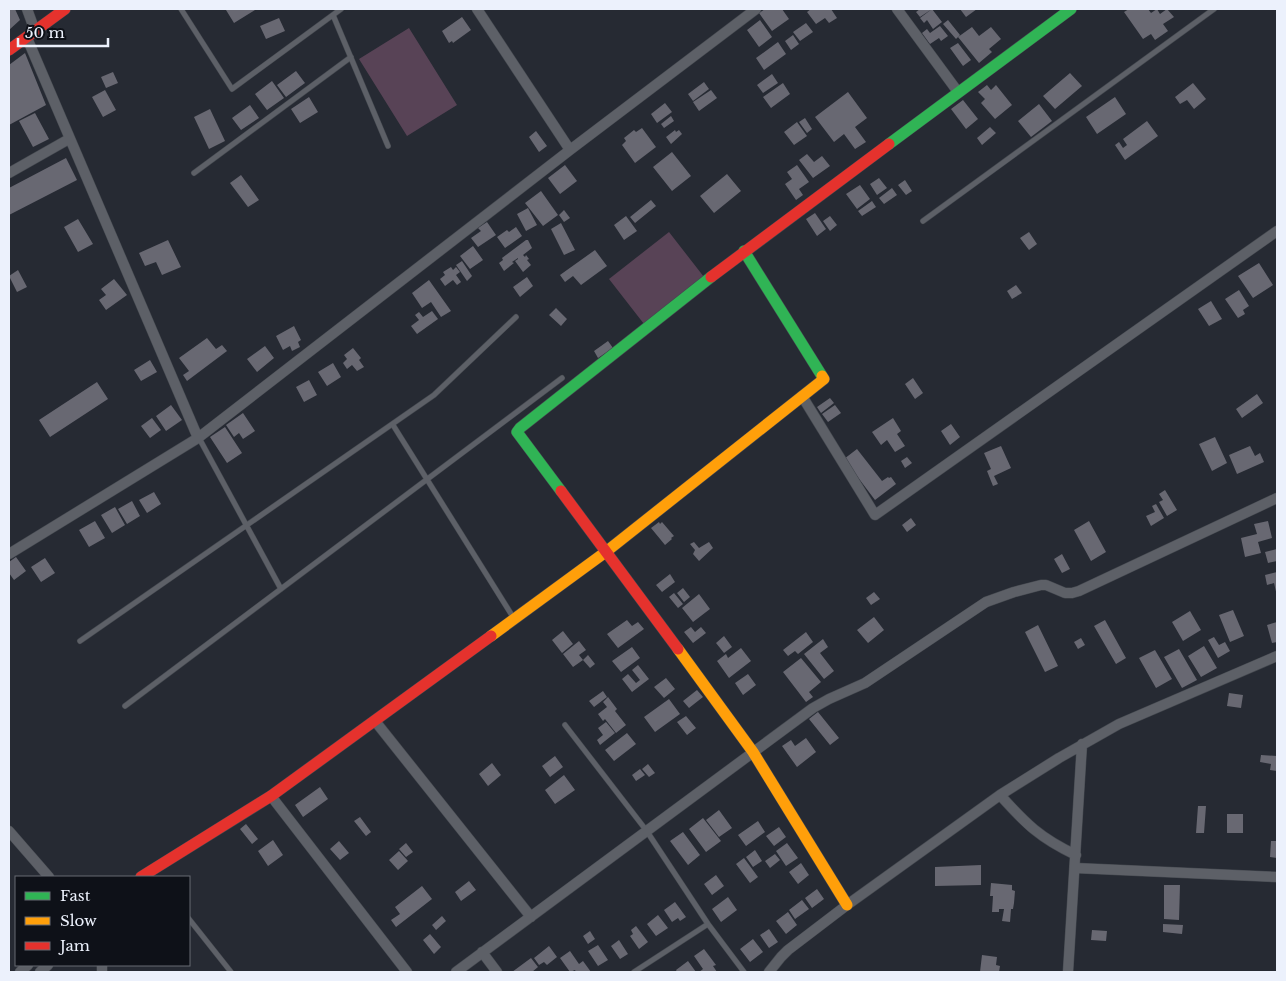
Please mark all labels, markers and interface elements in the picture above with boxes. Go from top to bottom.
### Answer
scale bar [18,15,108,47]
text: 50 m [25,23,65,42]
legend [15,876,190,966]
text: Fast [60,886,91,905]
text: Slow [60,911,97,930]
text: Jam [58,936,90,955]

